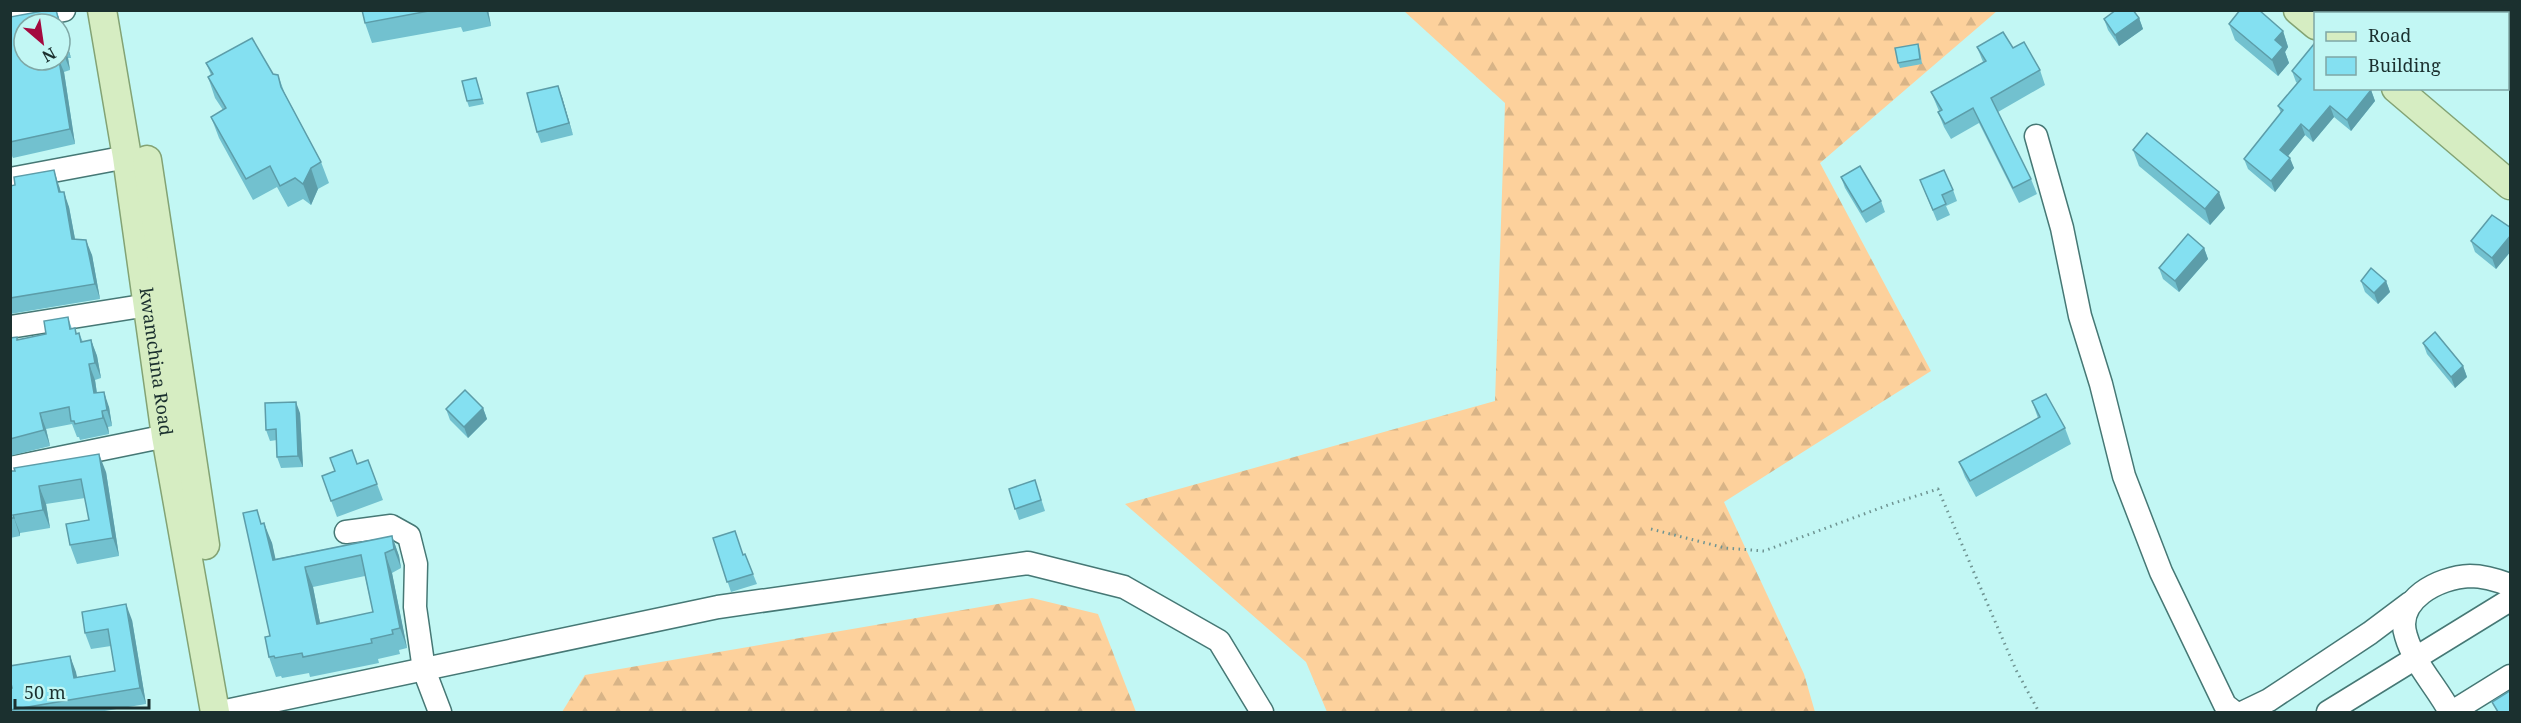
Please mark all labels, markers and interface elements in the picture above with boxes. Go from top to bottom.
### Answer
north arrow [12,12,72,72]
legend [2314,12,2509,90]
text: Road [2368,23,2411,47]
text: N [38,42,60,68]
text: Building [2368,53,2441,77]
street label: kwamchina Road [134,286,179,437]
scale bar [15,672,148,710]
text: 50 m [24,680,66,704]

